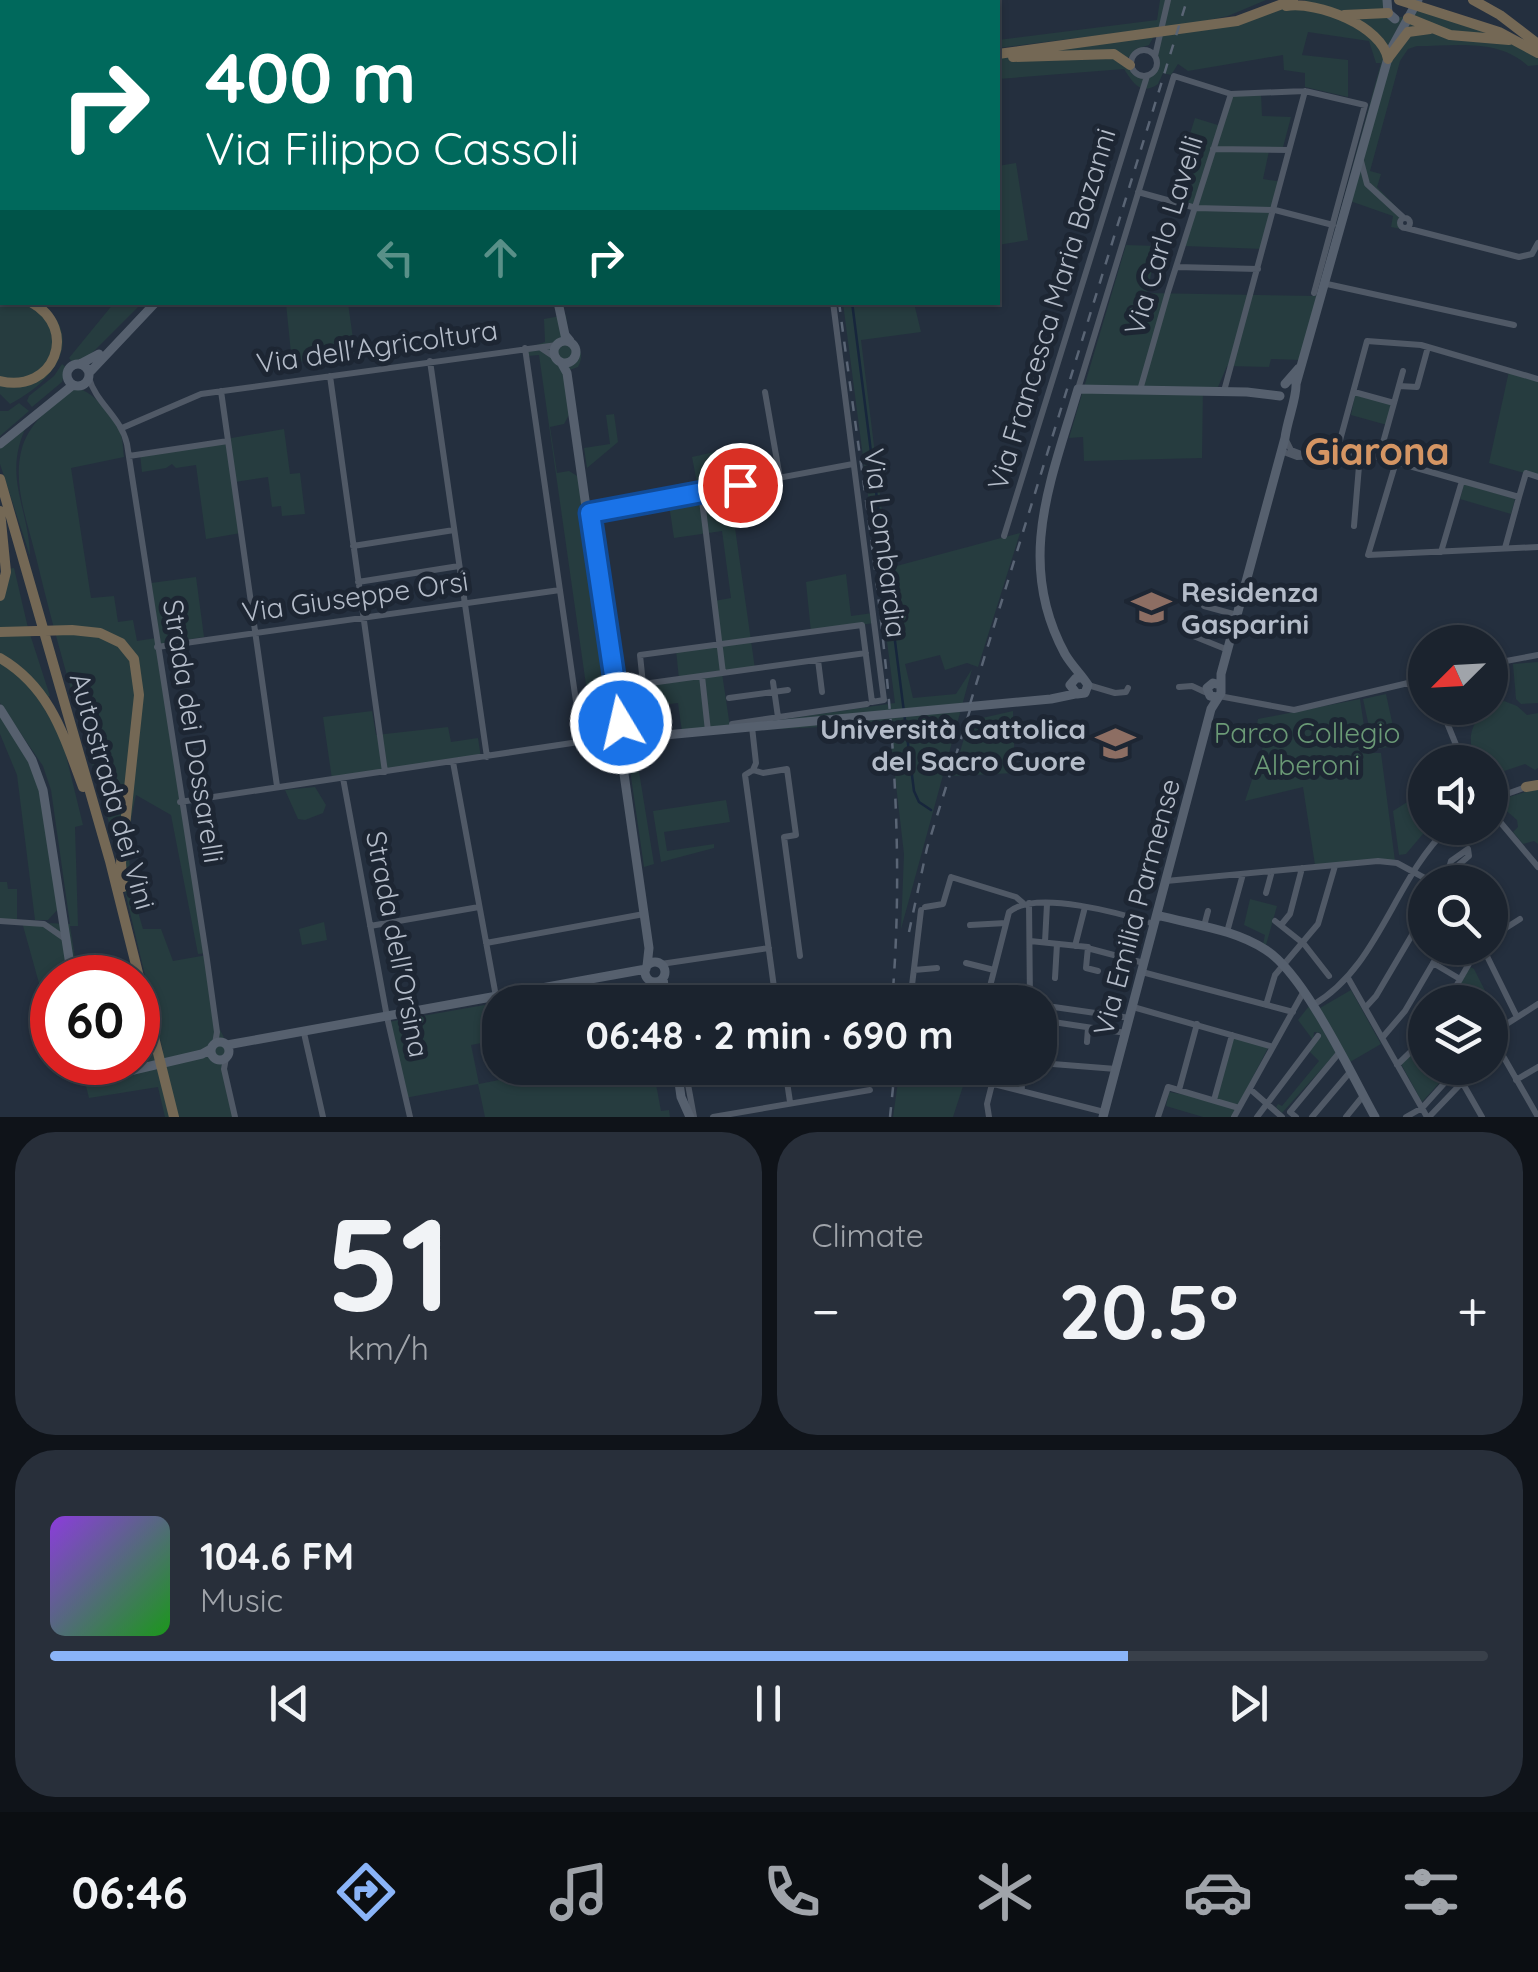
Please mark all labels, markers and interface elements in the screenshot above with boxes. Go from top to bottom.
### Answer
text: 400 m [205,33,416,121]
icon: right [40,40,170,170]
text: Via Filippo Cassoli [205,120,579,176]
street label: Via Francesca Maria Bazanni [979,124,1123,494]
street label: Via Carlo Lavelli [1116,131,1210,339]
icon: left [368,230,423,285]
icon: ahead [473,230,528,285]
icon: right [578,230,633,285]
street label: Via dell'Agricoltura [254,312,500,380]
district label: Giarona [1304,427,1450,475]
pin [698,443,783,528]
street label: Via Lombardia [857,446,915,640]
icon: arrive [713,458,768,513]
street label: Via Giuseppe Orsi [240,563,470,629]
place label: Residenza Gasparini [1181,574,1319,641]
school or university icon: Residenza Gasparini [1130,586,1172,628]
street label: Strada dei Dossarelli [156,597,232,865]
north arrow [1408,625,1508,725]
map controls [1408,625,1508,1085]
street label: Autostrada dei Vini [62,668,164,914]
position arrow [569,671,673,775]
place label: Università Cattolica del Sacro Cuore [820,711,1086,778]
park label: Parco Collegio Alberoni [1214,715,1400,782]
school or university icon: Università Cattolica del Sacro Cuore [1095,723,1137,765]
button: sound [1408,745,1508,845]
street label: Via Emilia Parmense [1085,775,1187,1039]
street label: Strada dell'Orsina [359,828,437,1060]
button: search [1408,865,1508,965]
speed limit sign: 60 [30,955,160,1085]
button: layers [1408,985,1508,1085]
text: 06:48 · 2 min · 690 m [586,1011,953,1059]
text: 51 [326,1181,451,1344]
text: Climate [812,1215,924,1255]
text: 20.5° [1059,1264,1239,1358]
text: − [812,1276,840,1345]
text: + [1457,1276,1488,1345]
text: km/h [348,1328,429,1368]
text: 104.6 FM [200,1532,354,1580]
text: Music [200,1580,283,1620]
icon: previous [262,1676,317,1731]
icon: pause [741,1676,796,1731]
icon: next [1221,1676,1276,1731]
icon: directions [331,1857,401,1927]
icon: music [544,1857,614,1927]
icon: phone [757,1857,827,1927]
icon: climate [970,1857,1040,1927]
icon: car [1183,1857,1253,1927]
icon: filters [1396,1857,1466,1927]
text: 06:46 [72,1864,188,1920]

